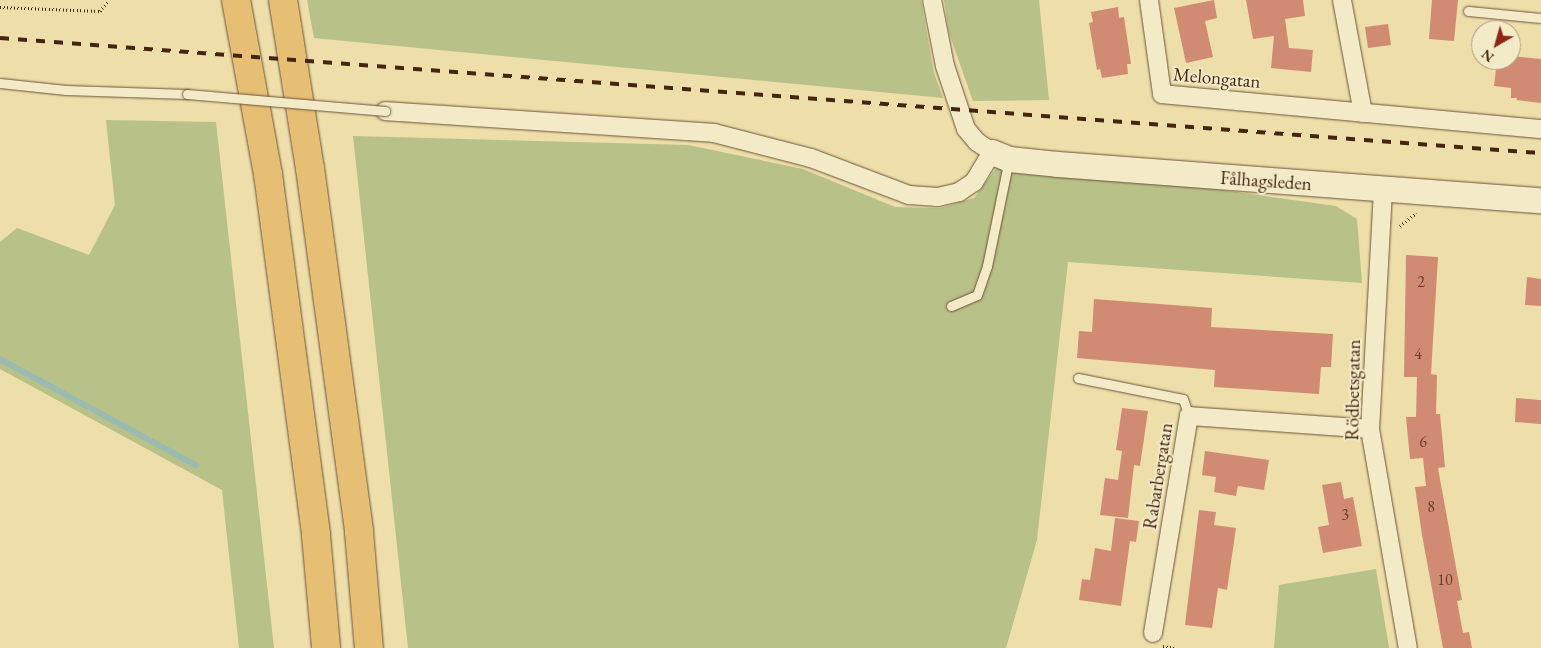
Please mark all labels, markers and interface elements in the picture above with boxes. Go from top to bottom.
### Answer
north arrow [1471,20,1521,70]
text: N [1477,45,1497,67]
street label: Melongatan [1172,63,1262,93]
street label: Fålhagsleden [1219,166,1313,196]
house number: 2 [1417,272,1425,292]
street label: Rödbetsgatan [1341,339,1365,441]
house number: 4 [1414,344,1422,364]
street label: Rabarbergatan [1138,421,1178,531]
house number: 6 [1419,432,1427,452]
house number: 8 [1427,497,1435,517]
house number: 3 [1341,505,1349,525]
house number: 10 [1437,570,1453,590]

